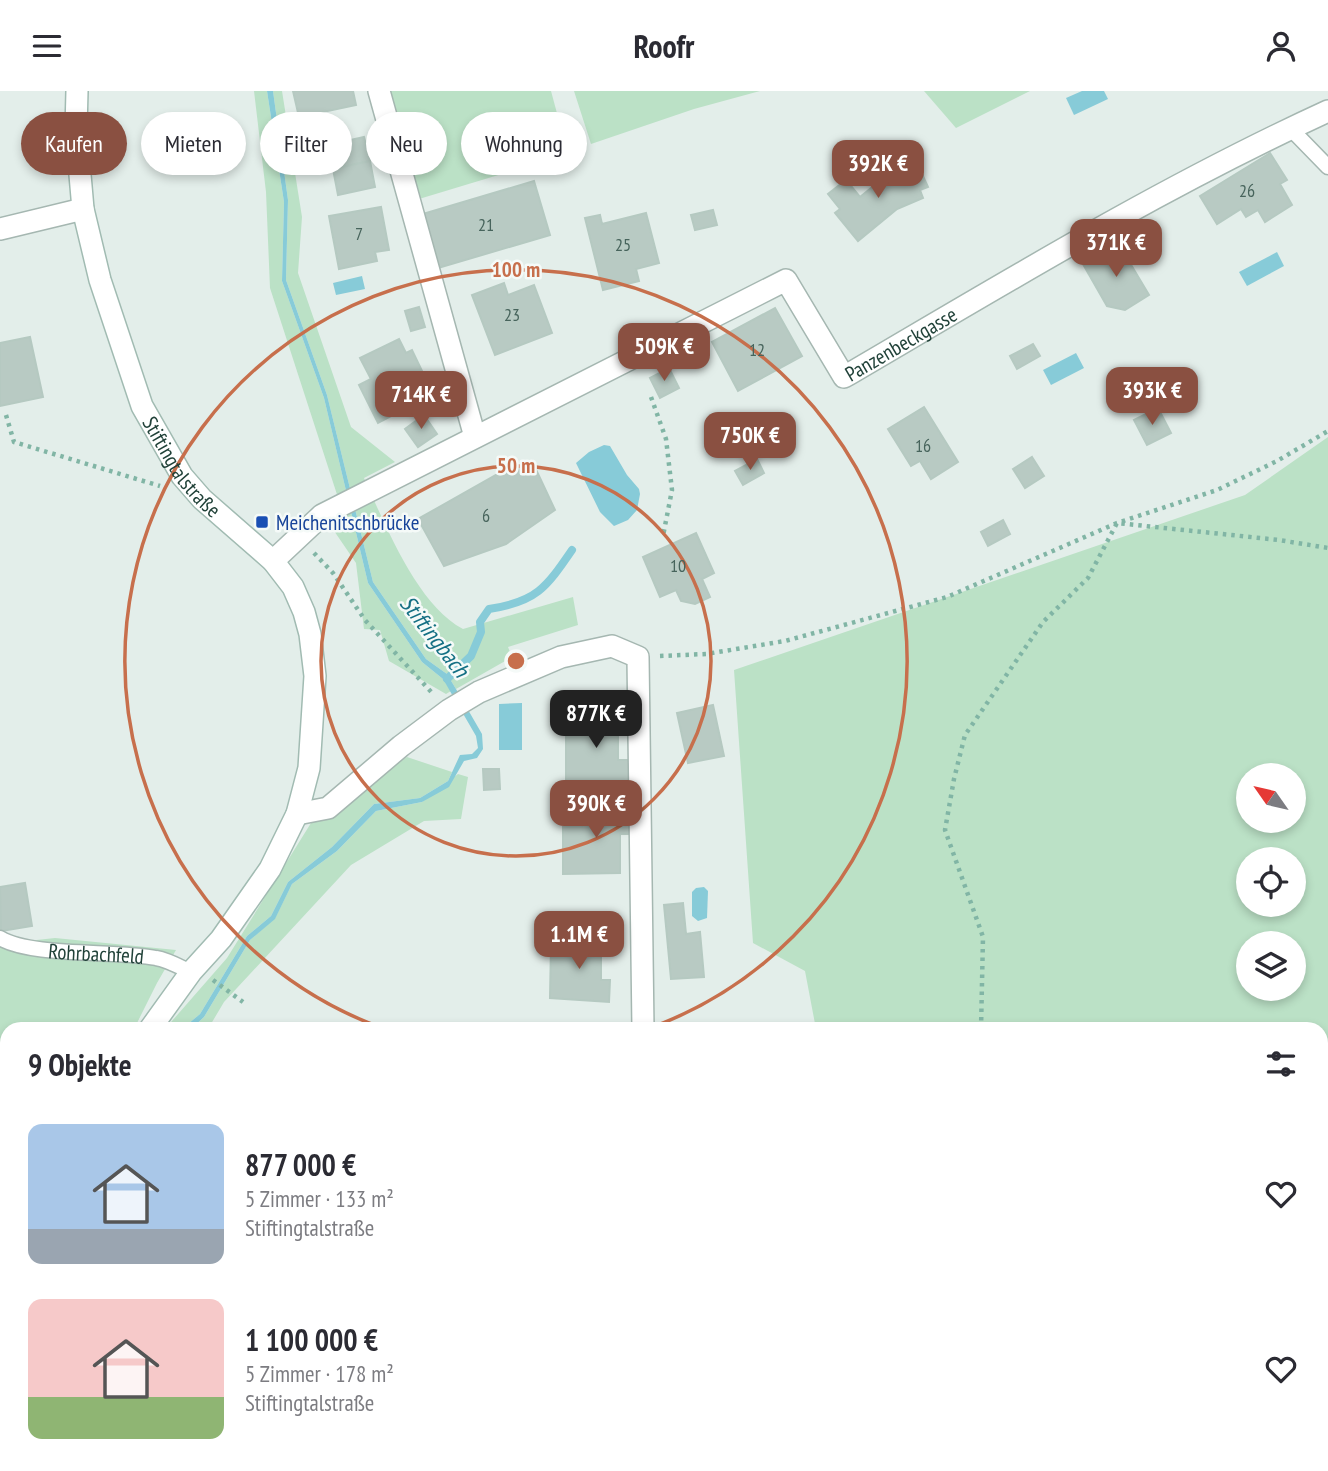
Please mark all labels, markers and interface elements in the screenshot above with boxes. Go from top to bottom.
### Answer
text: Roofr [634,25,694,67]
icon: menu [28,27,66,65]
icon: person [1262,27,1300,65]
chip: Kaufen [21,112,127,175]
chip: Mieten [141,112,246,175]
chip: Filter [260,112,352,175]
chip: Neu [366,112,447,175]
chip: Wohnung [461,112,587,175]
pin: 392K € [821,141,935,200]
text: 392K € [848,148,908,177]
house number: 26 [1239,179,1255,202]
house number: 21 [478,213,494,236]
pin: 371K € [1059,219,1173,279]
house number: 7 [355,222,363,245]
text: 371K € [1086,227,1146,256]
house number: 25 [615,233,631,256]
text: 100 m [492,256,540,283]
street label: Panzenbeckgasse [840,300,961,387]
house number: 23 [504,303,520,326]
pin: 509K € [607,323,721,383]
text: 509K € [634,331,694,360]
house number: 12 [749,338,765,361]
pin: 393K € [1095,367,1209,427]
pin: 714K € [364,371,478,431]
text: 393K € [1122,375,1182,404]
text: 714K € [391,379,451,408]
street label: Stiftingtalstraße [137,411,227,523]
pin: 750K € [693,413,807,472]
text: 750K € [720,420,780,449]
house number: 16 [915,434,931,457]
text: 50 m [497,452,535,479]
house number: 6 [482,504,490,527]
place label: Meichenitschbrücke [276,509,419,536]
marker: Meichenitschbrücke [254,514,270,530]
house number: 10 [670,554,686,577]
water label: Stiftingbach [394,589,477,684]
centre of rings [504,649,528,673]
pin: 877K € [539,691,653,750]
text: 877K € [566,698,626,727]
north arrow [1236,763,1306,833]
map controls [1236,763,1306,1001]
pin: 390K € [539,781,653,840]
text: 390K € [566,788,626,817]
button: locate [1236,847,1306,917]
pin: 1.1M € [522,911,636,971]
text: 1.1M € [550,919,608,948]
button: layers [1236,931,1306,1001]
street label: Rohrbachfeld [47,937,145,970]
text: 9 Objekte [28,1045,132,1084]
icon: filters [1262,1045,1300,1083]
text: 877 000 € [245,1145,356,1184]
icon: home [84,1152,168,1236]
icon: heart [1262,1175,1300,1213]
text: 5 Zimmer · 133 m² [245,1184,394,1213]
text: Stiftingtalstraße [245,1213,374,1242]
text: 1 100 000 € [245,1320,378,1359]
icon: home [84,1327,168,1411]
icon: heart [1262,1350,1300,1388]
text: 5 Zimmer · 178 m² [245,1359,394,1388]
text: Stiftingtalstraße [245,1388,374,1417]

